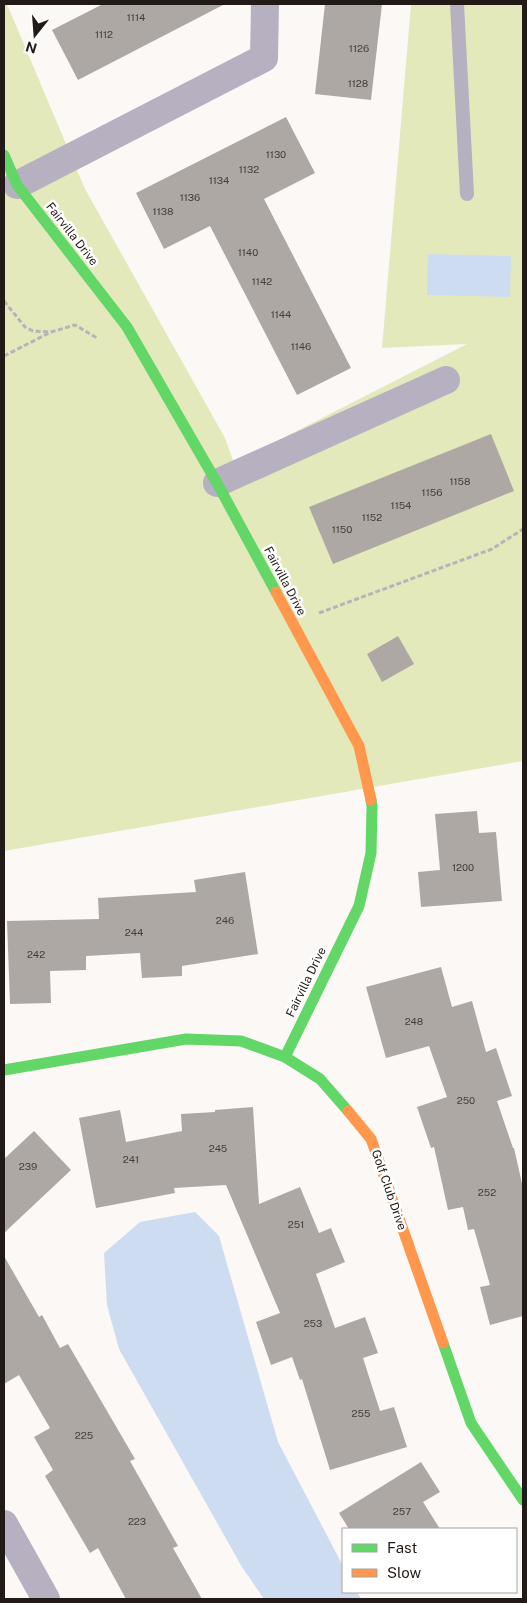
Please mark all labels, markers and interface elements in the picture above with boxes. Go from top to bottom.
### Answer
north arrow [10,10,60,60]
house number: 1114 [127,11,145,23]
house number: 1112 [95,28,113,40]
text: N [24,38,39,57]
house number: 1126 [349,42,369,54]
house number: 1128 [348,77,368,89]
house number: 1130 [266,148,286,160]
house number: 1132 [239,163,259,175]
house number: 1134 [209,174,229,186]
house number: 1136 [180,191,200,203]
street label: Fairvilla Drive [43,200,101,268]
house number: 1138 [153,205,173,217]
house number: 1140 [238,246,258,258]
house number: 1142 [252,275,272,287]
house number: 1144 [271,308,291,320]
house number: 1146 [291,340,311,352]
house number: 1158 [449,475,471,487]
house number: 1156 [422,486,442,498]
house number: 1154 [391,499,411,511]
house number: 1152 [362,511,382,523]
house number: 1150 [332,523,352,535]
street label: Fairvilla Drive [261,544,309,618]
house number: 1200 [452,861,474,873]
house number: 246 [216,914,234,926]
house number: 244 [125,926,143,938]
street label: Fairvilla Drive [283,945,329,1019]
house number: 242 [27,948,45,960]
house number: 248 [405,1015,423,1027]
house number: 250 [457,1094,475,1106]
house number: 245 [209,1142,227,1154]
street label: Golf Club Drive [369,1148,409,1232]
house number: 241 [123,1153,139,1165]
house number: 239 [19,1160,37,1172]
house number: 252 [478,1186,496,1198]
house number: 251 [288,1218,304,1230]
house number: 253 [304,1317,322,1329]
house number: 255 [352,1407,370,1419]
house number: 225 [75,1429,93,1441]
house number: 257 [393,1505,411,1517]
house number: 223 [128,1515,146,1527]
legend [342,1528,517,1593]
text: Fast [387,1539,417,1556]
text: Slow [387,1564,422,1581]

